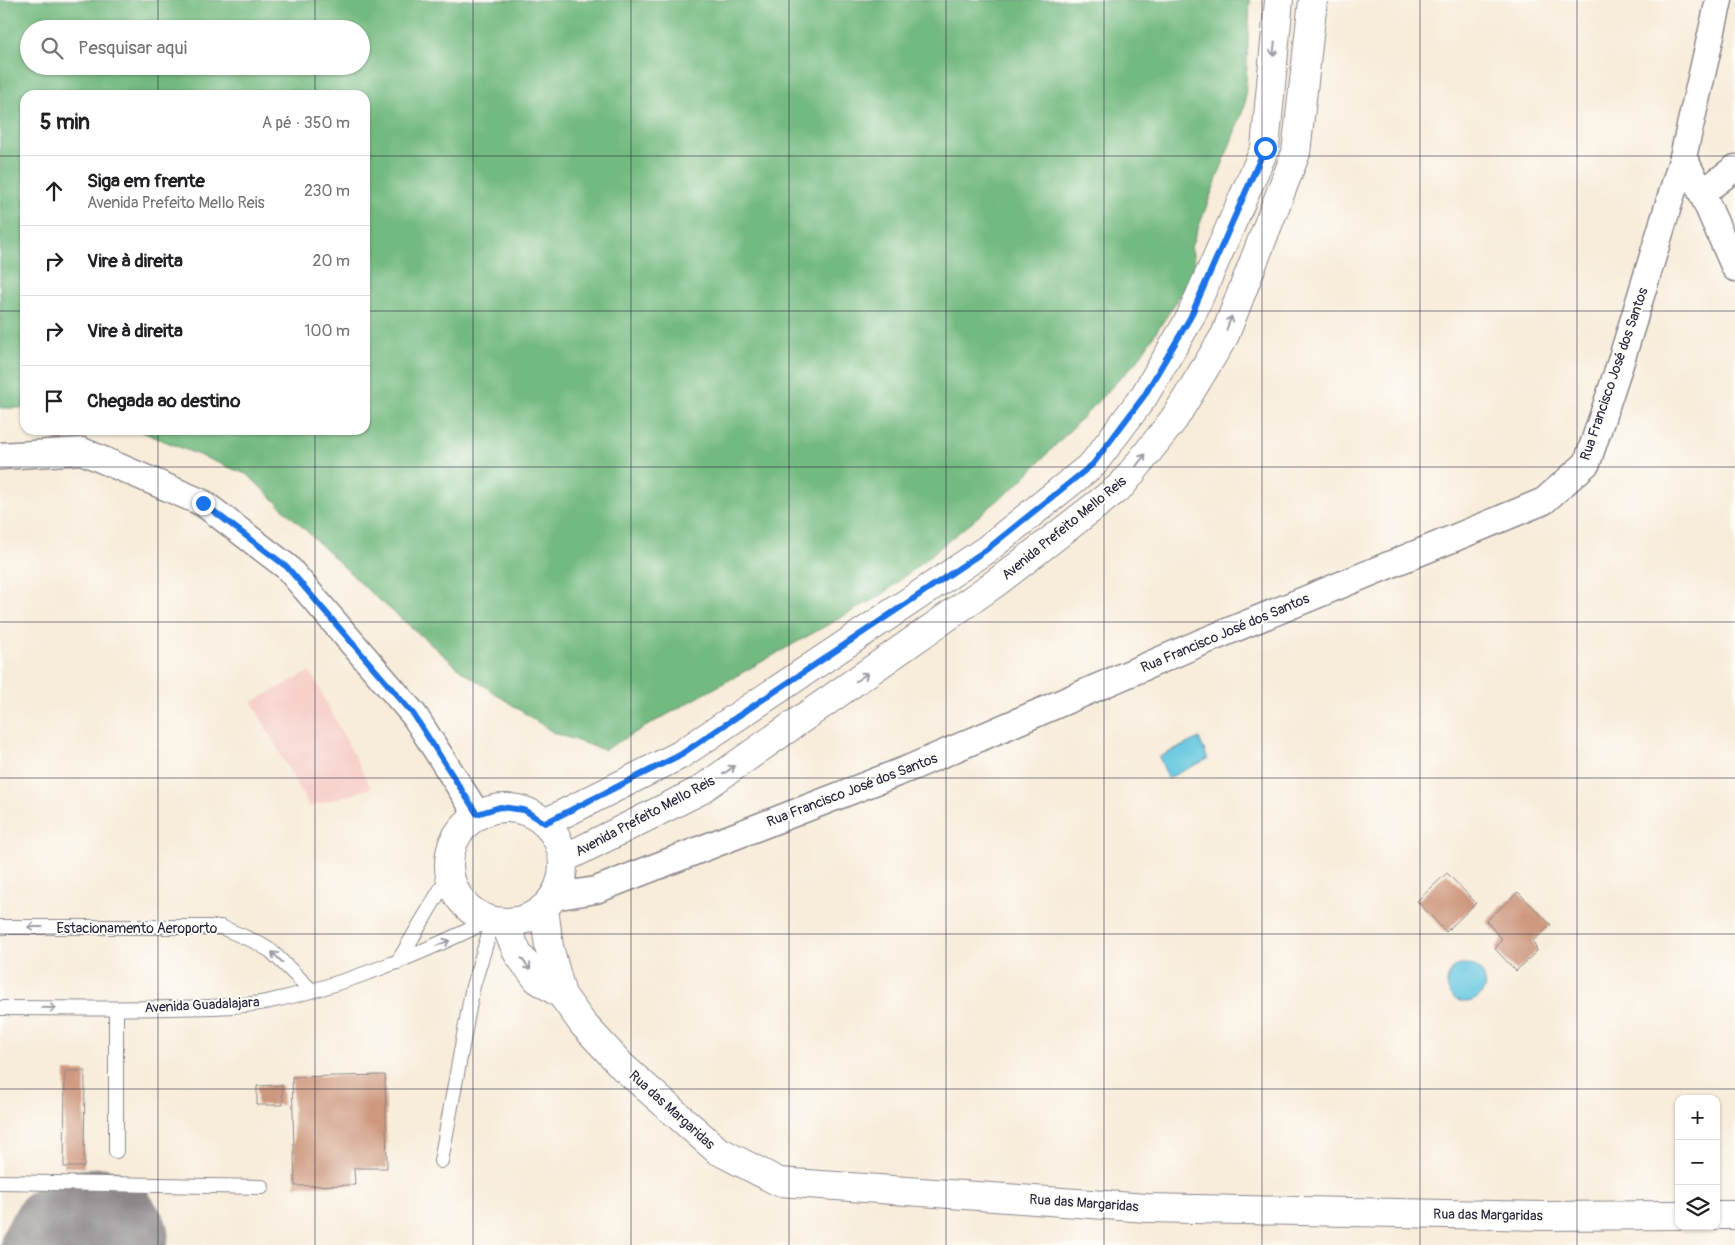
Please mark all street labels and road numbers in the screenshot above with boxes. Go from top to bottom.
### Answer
street label: Rua Francisco José dos Santos [1576,285,1652,463]
street label: Avenida Prefeito Mello Reis [998,472,1130,584]
street label: Rua Francisco José dos Santos [1138,589,1313,676]
street label: Rua Francisco José dos Santos [764,749,940,830]
street label: Avenida Prefeito Mello Reis [572,772,718,860]
street label: Estacionamento Aeroporto [57,920,218,937]
street label: Avenida Guadalajara [144,993,260,1017]
street label: Rua das Margaridas [626,1067,719,1153]
street label: Rua das Margaridas [1029,1191,1140,1215]
street label: Rua das Margaridas [1433,1206,1544,1224]

